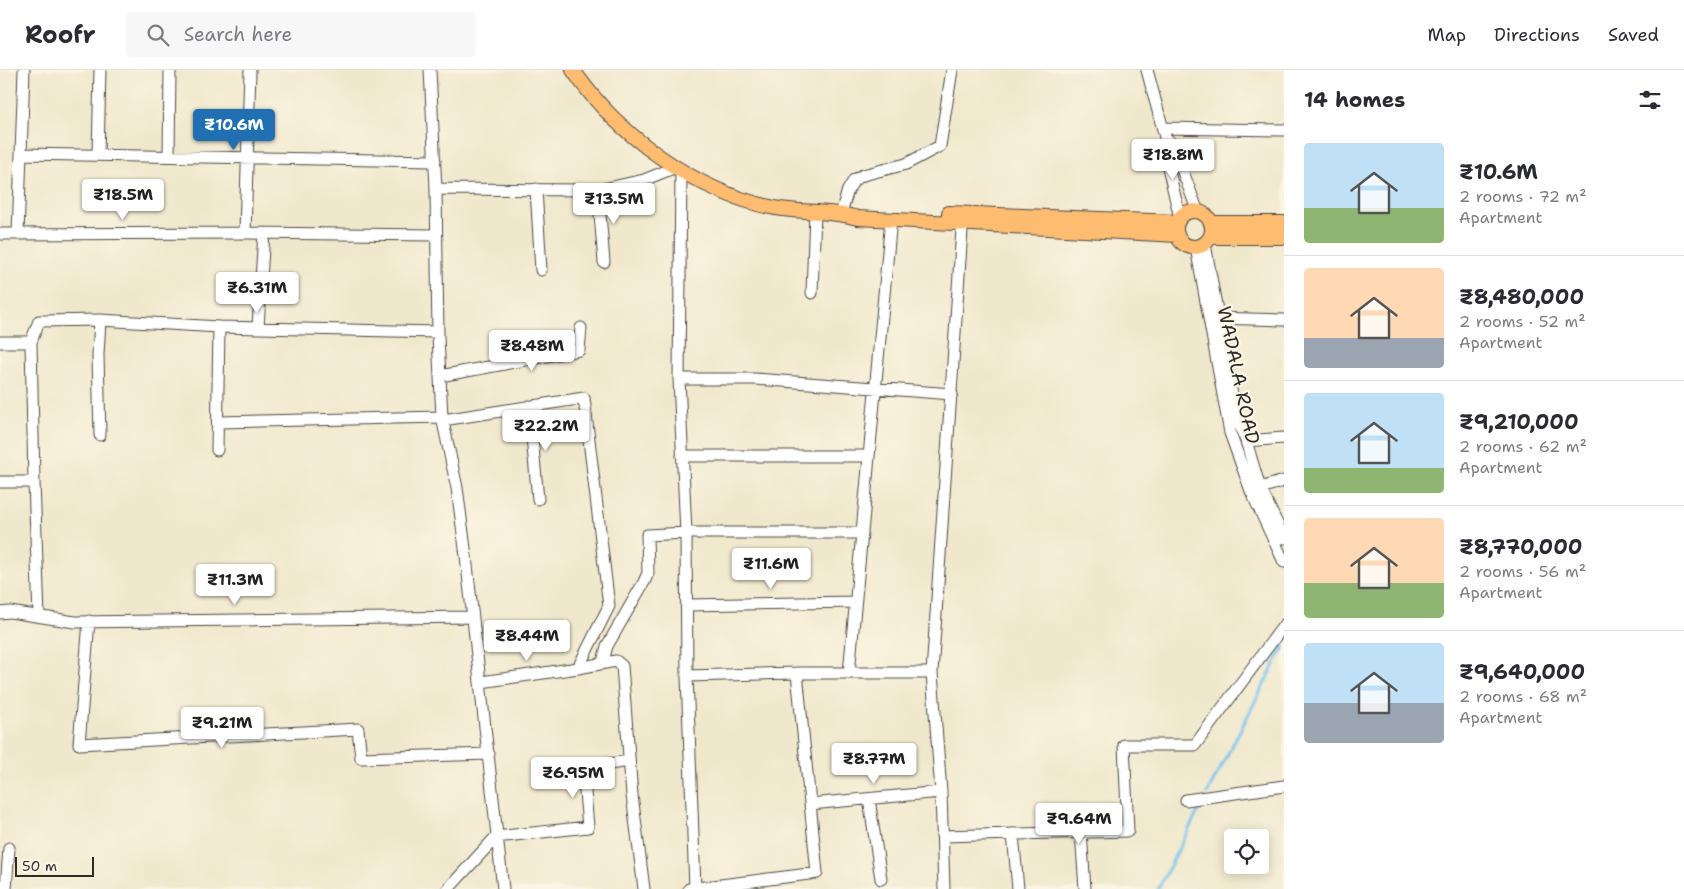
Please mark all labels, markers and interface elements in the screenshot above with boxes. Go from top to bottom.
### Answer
search box [126,12,476,57]
text: Roofr [25,19,96,51]
icon: search [144,21,172,49]
text: Search here [184,22,292,47]
text: Map [1428,23,1466,47]
text: Directions [1494,23,1580,47]
text: Saved [1608,23,1659,47]
text: 14 homes [1304,86,1405,114]
icon: filters [1636,86,1664,114]
pin: ₹10.6M [193,108,275,151]
text: ₹10.6M [204,114,264,135]
pin: ₹18.8M [1132,138,1214,181]
text: ₹18.8M [1142,144,1204,165]
text: ₹10.6M [1459,158,1538,186]
icon: home [1344,163,1404,223]
pin: ₹18.5M [82,178,164,221]
pin: ₹13.5M [573,182,655,225]
text: ₹18.5M [93,184,153,205]
text: 2 rooms · 72 m² [1459,186,1587,207]
text: ₹13.5M [584,188,644,209]
text: Apartment [1459,207,1542,228]
pin: ₹6.31M [216,272,298,314]
text: ₹6.31M [227,277,287,298]
text: ₹8,480,000 [1459,283,1584,311]
icon: home [1344,288,1404,348]
street label: WADALA ROAD [1212,304,1265,446]
text: 2 rooms · 52 m² [1459,311,1586,332]
pin: ₹8.48M [491,330,573,372]
text: Apartment [1459,332,1542,353]
text: ₹8.48M [500,335,564,356]
text: ₹9,210,000 [1459,408,1579,436]
pin: ₹22.2M [505,410,587,452]
icon: home [1344,413,1404,473]
text: ₹22.2M [513,415,579,436]
text: 2 rooms · 62 m² [1459,436,1587,457]
text: Apartment [1459,457,1542,478]
text: ₹8,770,000 [1459,533,1583,561]
icon: home [1344,538,1404,598]
pin: ₹11.6M [730,548,812,590]
text: ₹11.6M [743,553,799,574]
text: 2 rooms · 56 m² [1459,561,1586,582]
pin: ₹11.3M [194,564,276,606]
text: ₹11.3M [207,569,263,590]
text: Apartment [1459,582,1542,603]
pin: ₹8.44M [486,620,568,662]
text: ₹8.44M [495,625,559,646]
text: ₹9,640,000 [1459,658,1585,686]
icon: home [1344,663,1404,723]
text: 2 rooms · 68 m² [1459,686,1587,707]
pin: ₹9.21M [181,706,263,749]
text: Apartment [1459,707,1542,728]
text: ₹9.21M [192,712,252,733]
pin: ₹8.77M [833,742,915,785]
text: ₹8.77M [842,748,906,769]
pin: ₹6.95M [532,756,614,799]
text: ₹6.95M [542,762,604,783]
pin: ₹9.64M [1038,802,1120,845]
text: ₹9.64M [1046,808,1112,829]
map controls [1224,829,1269,874]
button: locate [1224,829,1269,874]
scale bar [15,854,94,877]
text: 50 m [22,857,57,875]

